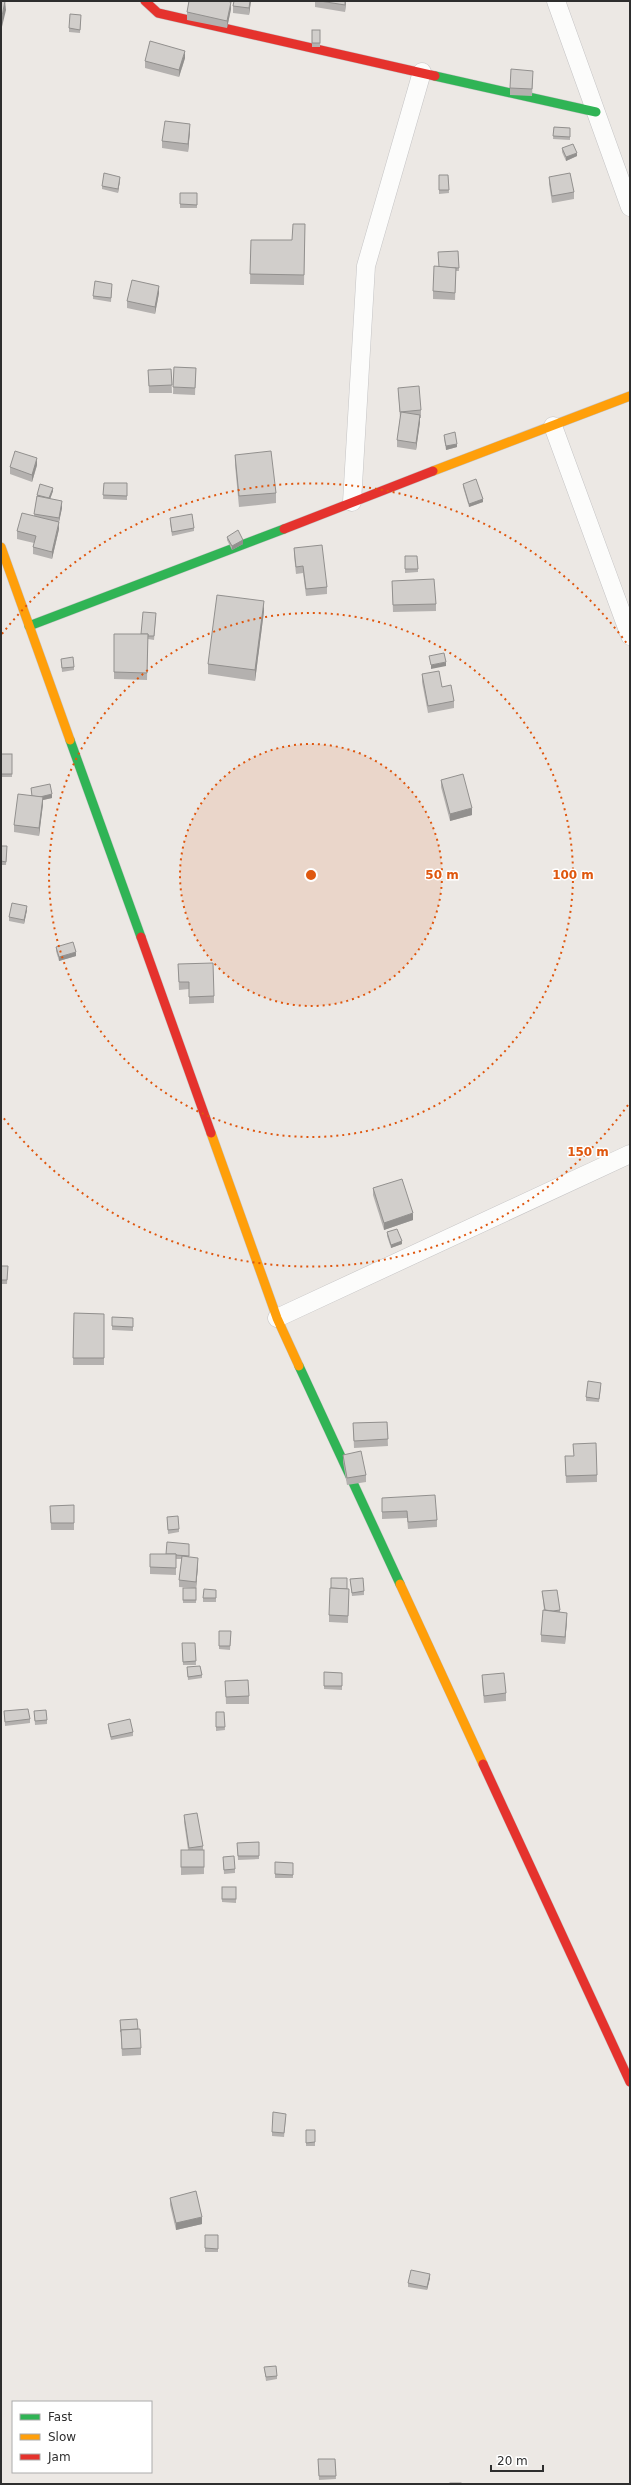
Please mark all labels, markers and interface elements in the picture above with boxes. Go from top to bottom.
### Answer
centre of rings [304,868,318,882]
text: 50 m [425,868,459,882]
text: 100 m [552,868,594,882]
text: 150 m [567,1145,609,1159]
legend [12,2401,152,2473]
text: Fast [48,2410,72,2424]
text: Slow [48,2430,76,2444]
scale bar [491,2447,543,2473]
text: Jam [47,2450,71,2464]
text: 20 m [497,2454,528,2468]

